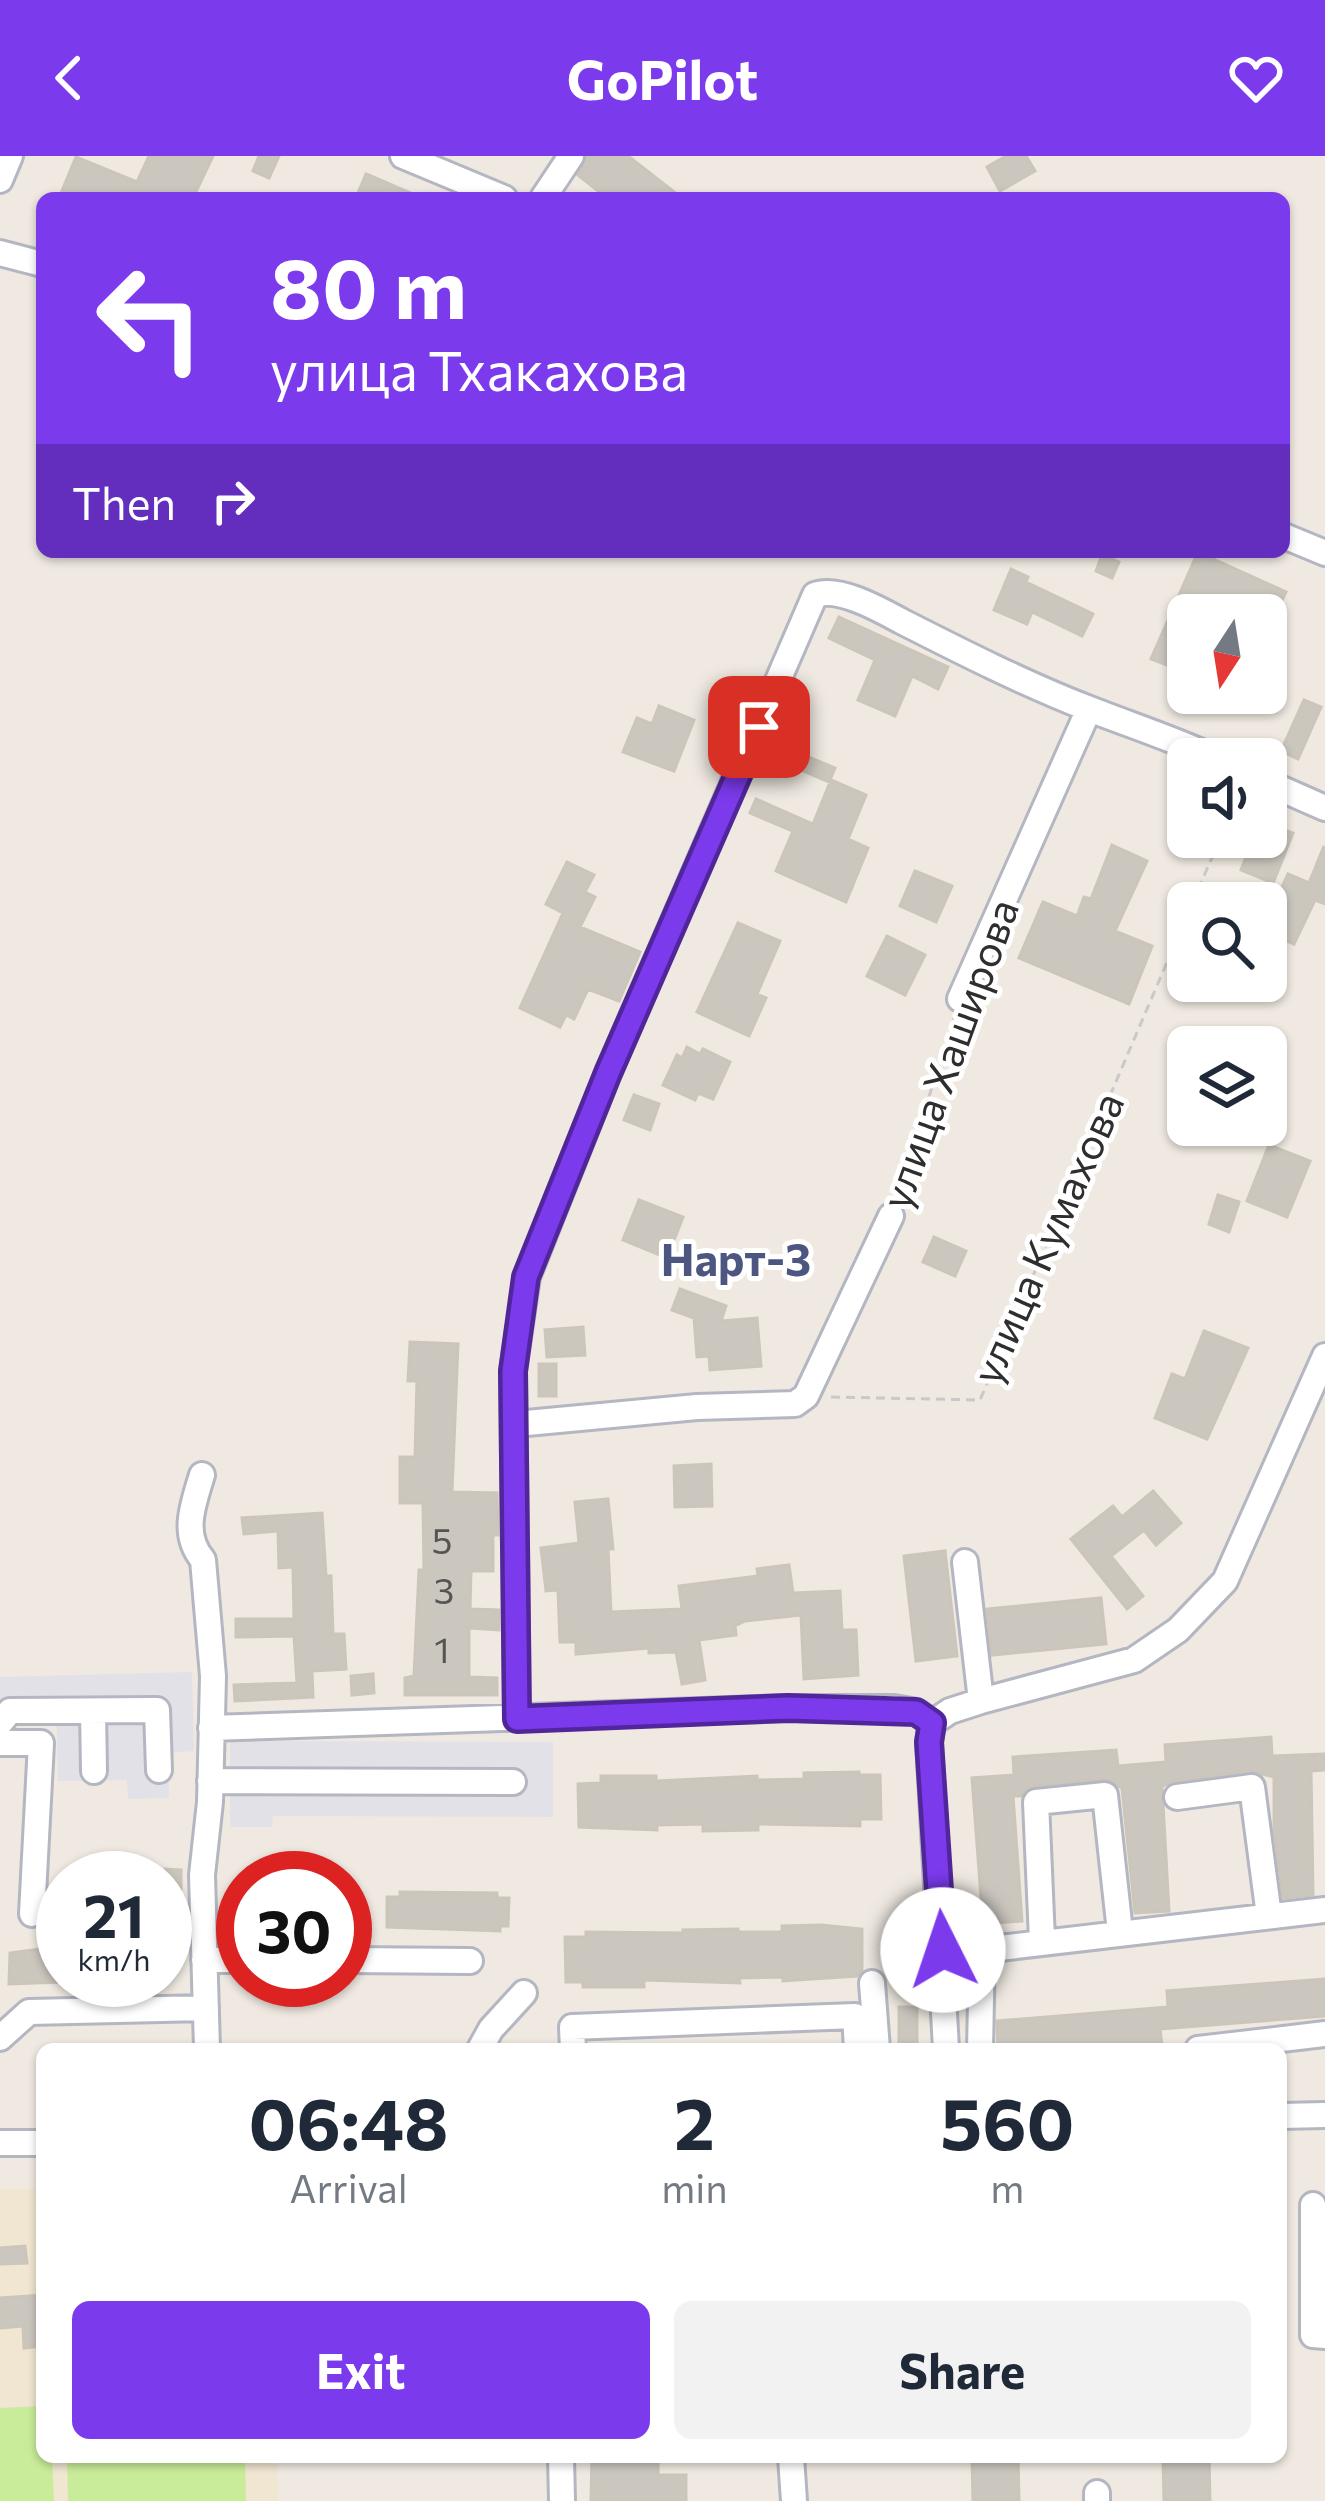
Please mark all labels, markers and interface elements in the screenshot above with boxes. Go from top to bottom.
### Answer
icon: back [36,45,102,111]
text: GoPilot [567,45,758,111]
icon: heart [1223,45,1289,111]
text: 80 m [270,234,467,336]
icon: left [72,240,228,396]
text: улица Тхакахова [270,336,688,402]
icon: right [200,468,266,534]
text: Then [72,474,176,529]
north arrow [1167,594,1287,714]
map controls [1167,594,1287,1146]
pin [708,676,810,778]
icon: arrive [726,694,792,760]
button: sound [1167,738,1287,858]
button: search [1167,882,1287,1002]
street label: улица Хаширова [868,891,1028,1215]
button: layers [1167,1026,1287,1146]
street label: улица Кумахова [959,1083,1134,1391]
district label: Нарт-3 [661,1230,811,1285]
house number: 5 [432,1517,452,1561]
house number: 3 [434,1567,454,1611]
house number: 1 [434,1626,450,1670]
speed limit sign: 30 [216,1851,372,2007]
text: 21 [83,1877,145,1950]
position arrow [880,1887,1006,2013]
text: km/h [78,1940,150,1977]
text: 06:48 [249,2077,449,2165]
text: 2 [674,2077,715,2165]
text: 560 [940,2077,1074,2165]
text: Arrival [290,2163,408,2211]
text: min [661,2163,728,2211]
text: m [990,2163,1024,2211]
button: Exit [72,2301,650,2439]
button: Share [674,2301,1251,2439]

